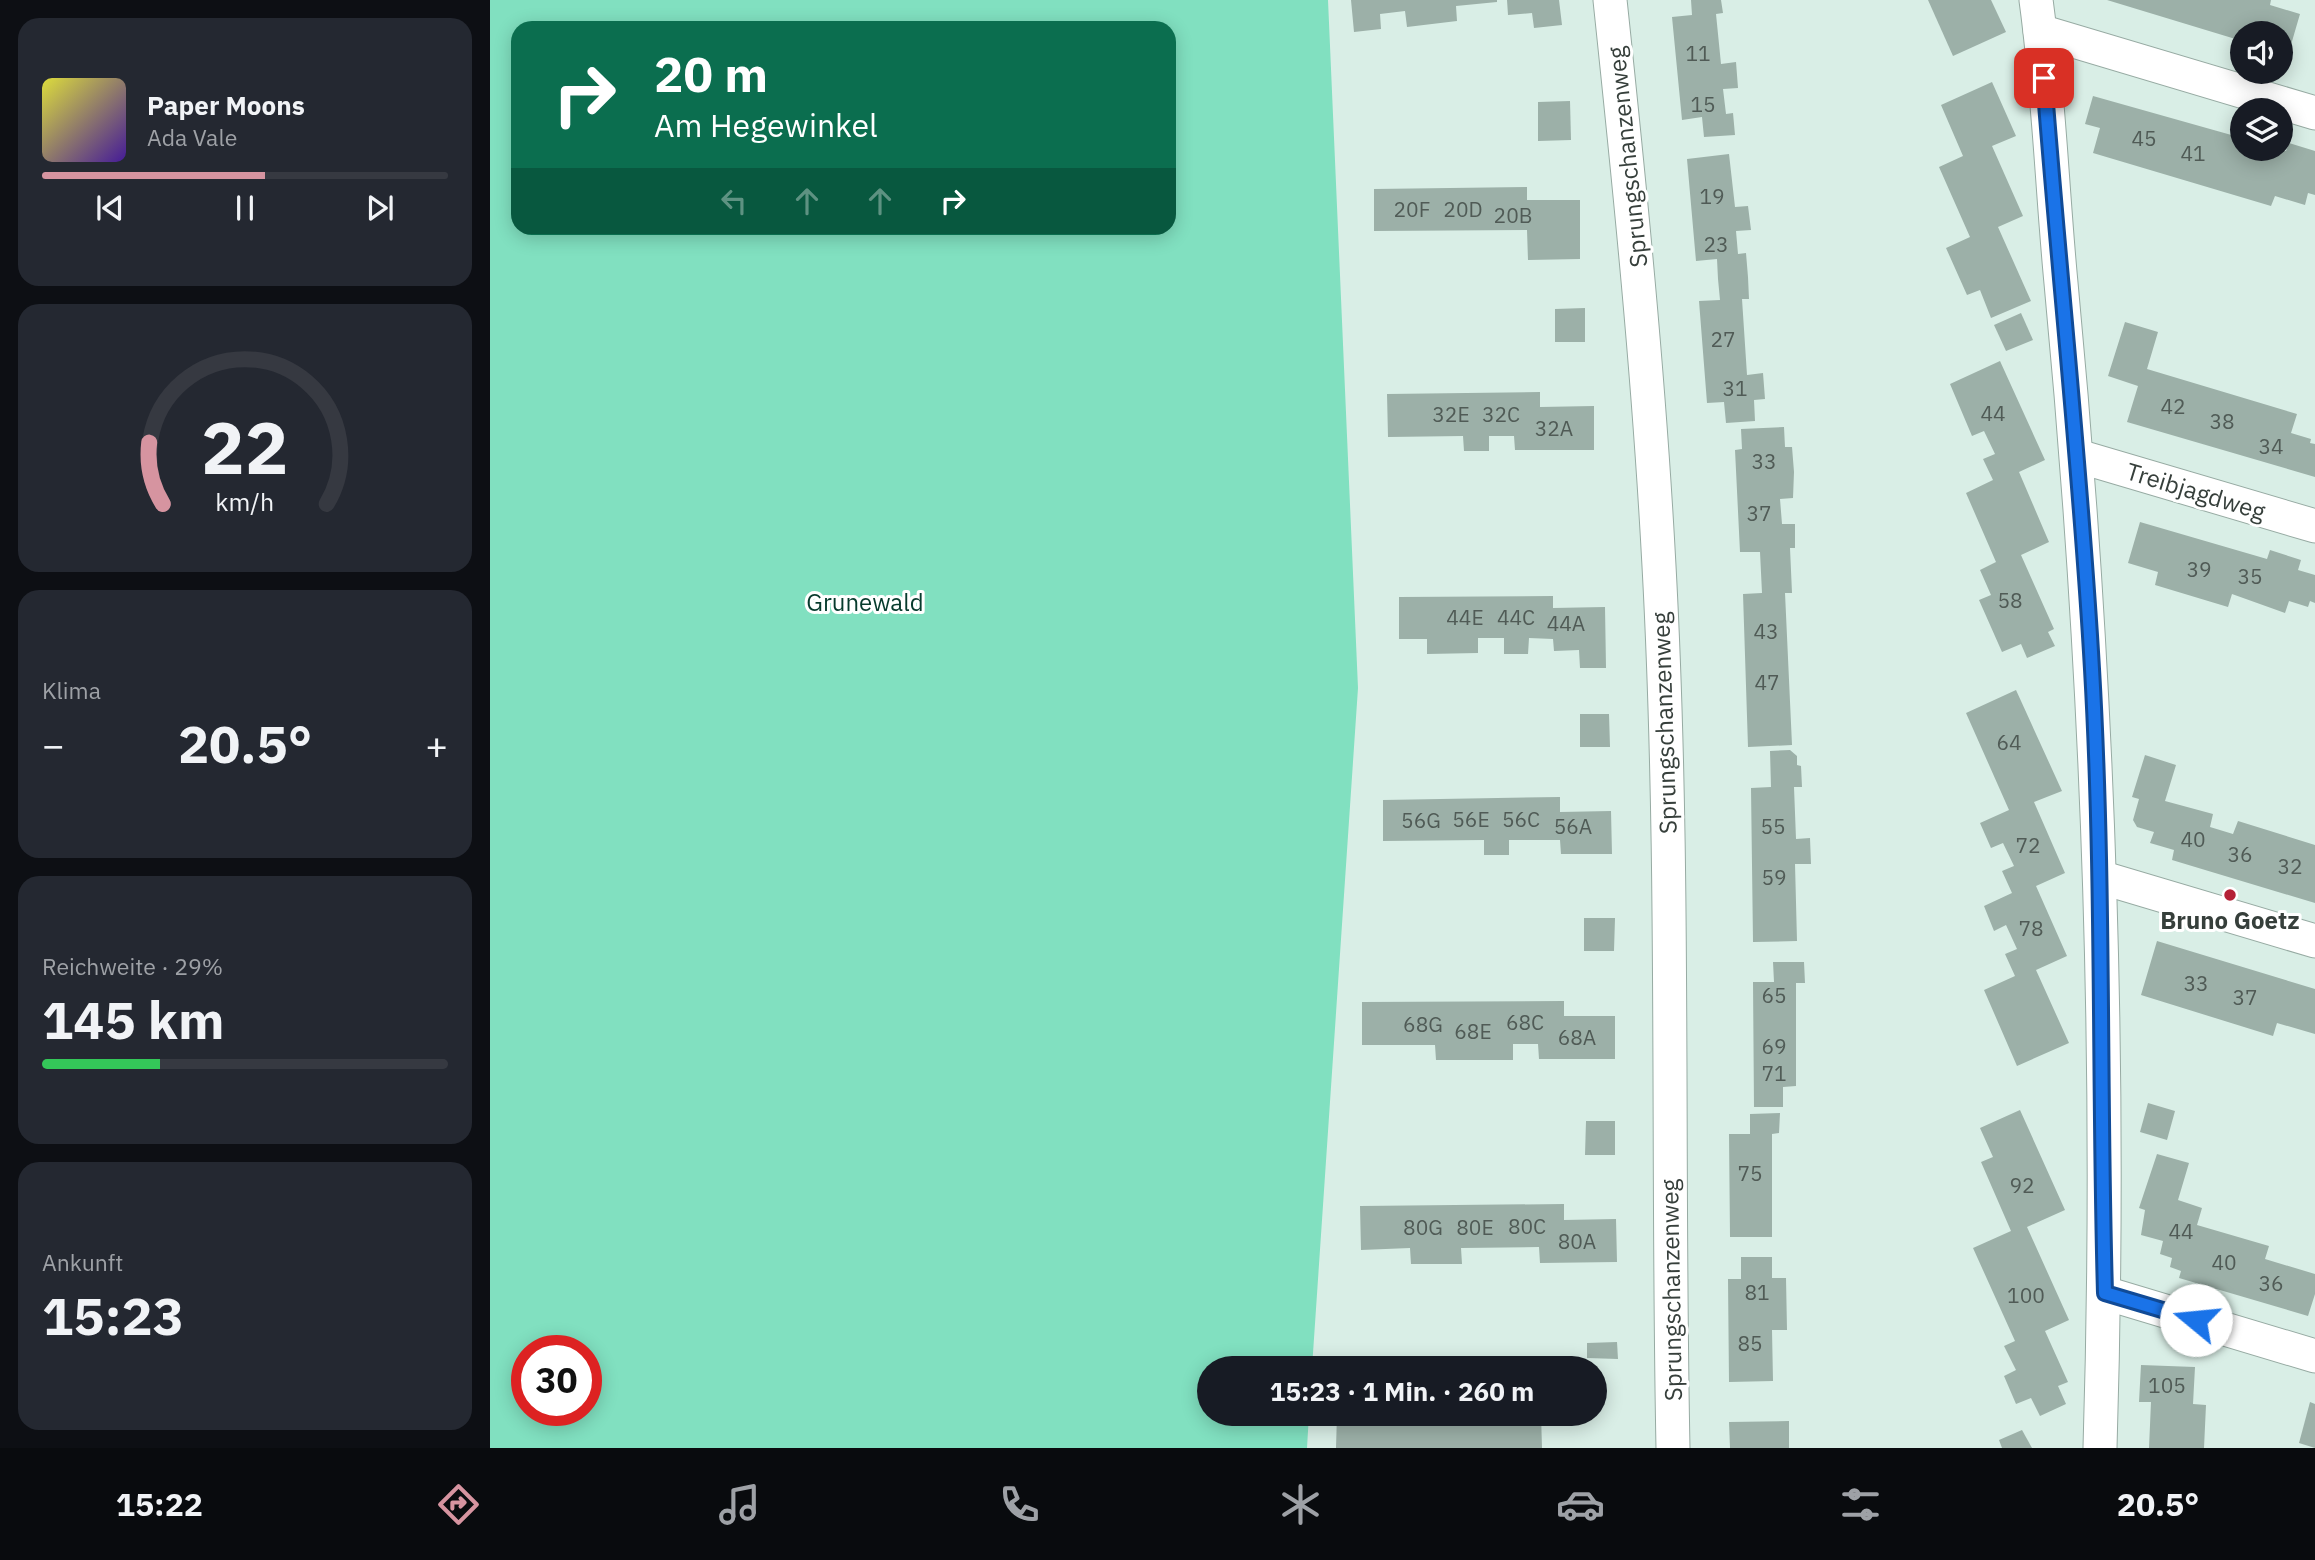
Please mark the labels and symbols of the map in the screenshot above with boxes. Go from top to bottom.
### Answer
house number: 11 [1685,39,1711,67]
street label: Sprungschanzenweg [1599,45,1655,269]
pin [2014,48,2074,108]
house number: 15 [1690,90,1716,118]
house number: 45 [2131,124,2157,152]
house number: 41 [2180,139,2206,167]
house number: 19 [1699,182,1725,210]
house number: 20F [1394,195,1430,223]
house number: 20D [1443,195,1483,223]
house number: 20B [1494,201,1532,229]
house number: 23 [1703,230,1729,258]
house number: 27 [1710,325,1736,353]
house number: 31 [1722,374,1748,402]
house number: 42 [2160,392,2186,420]
house number: 44 [1980,399,2006,427]
house number: 32E [1432,400,1470,428]
house number: 32C [1482,400,1520,428]
house number: 38 [2209,407,2235,435]
house number: 32A [1535,414,1573,442]
house number: 34 [2258,432,2284,460]
house number: 33 [1751,447,1777,475]
street label: Treibjagdweg [2123,455,2270,527]
house number: 37 [1746,499,1772,527]
house number: 39 [2186,555,2212,583]
house number: 35 [2237,562,2263,590]
park label: Grunewald [806,586,924,618]
house number: 58 [1997,586,2023,614]
house number: 44E [1446,603,1484,631]
house number: 44C [1497,603,1535,631]
house number: 44A [1547,609,1585,637]
street label: Sprungschanzenweg [1644,611,1684,835]
house number: 43 [1753,617,1779,645]
house number: 47 [1754,668,1780,696]
house number: 64 [1996,728,2022,756]
house number: 56E [1452,805,1490,833]
house number: 56C [1502,805,1540,833]
house number: 56G [1401,806,1441,834]
house number: 56A [1554,812,1592,840]
house number: 55 [1760,812,1786,840]
house number: 40 [2180,825,2206,853]
house number: 72 [2015,831,2041,859]
house number: 36 [2227,840,2253,868]
house number: 32 [2277,852,2303,880]
house number: 59 [1761,863,1787,891]
marker: Bruno Goetz [2222,887,2238,903]
place label: Bruno Goetz [2160,904,2300,936]
house number: 78 [2018,914,2044,942]
house number: 33 [2183,969,2209,997]
house number: 65 [1761,981,1787,1009]
house number: 37 [2232,983,2258,1011]
house number: 68C [1506,1008,1544,1036]
house number: 68G [1403,1010,1443,1038]
house number: 68E [1454,1017,1492,1045]
house number: 68A [1558,1023,1596,1051]
house number: 69 [1761,1032,1787,1060]
house number: 71 [1761,1059,1787,1087]
house number: 75 [1737,1159,1763,1187]
house number: 92 [2009,1171,2035,1199]
street label: Sprungschanzenweg [1653,1178,1689,1401]
house number: 80C [1508,1212,1546,1240]
house number: 80G [1403,1213,1443,1241]
house number: 80E [1456,1213,1494,1241]
house number: 44 [2168,1217,2194,1245]
house number: 80A [1558,1227,1596,1255]
house number: 40 [2211,1248,2237,1276]
house number: 36 [2258,1269,2284,1297]
house number: 81 [1744,1278,1770,1306]
house number: 100 [2007,1281,2045,1309]
position arrow [2159,1283,2233,1357]
house number: 85 [1737,1329,1763,1357]
speed limit sign: 30 [511,1335,602,1426]
house number: 105 [2148,1371,2186,1399]

